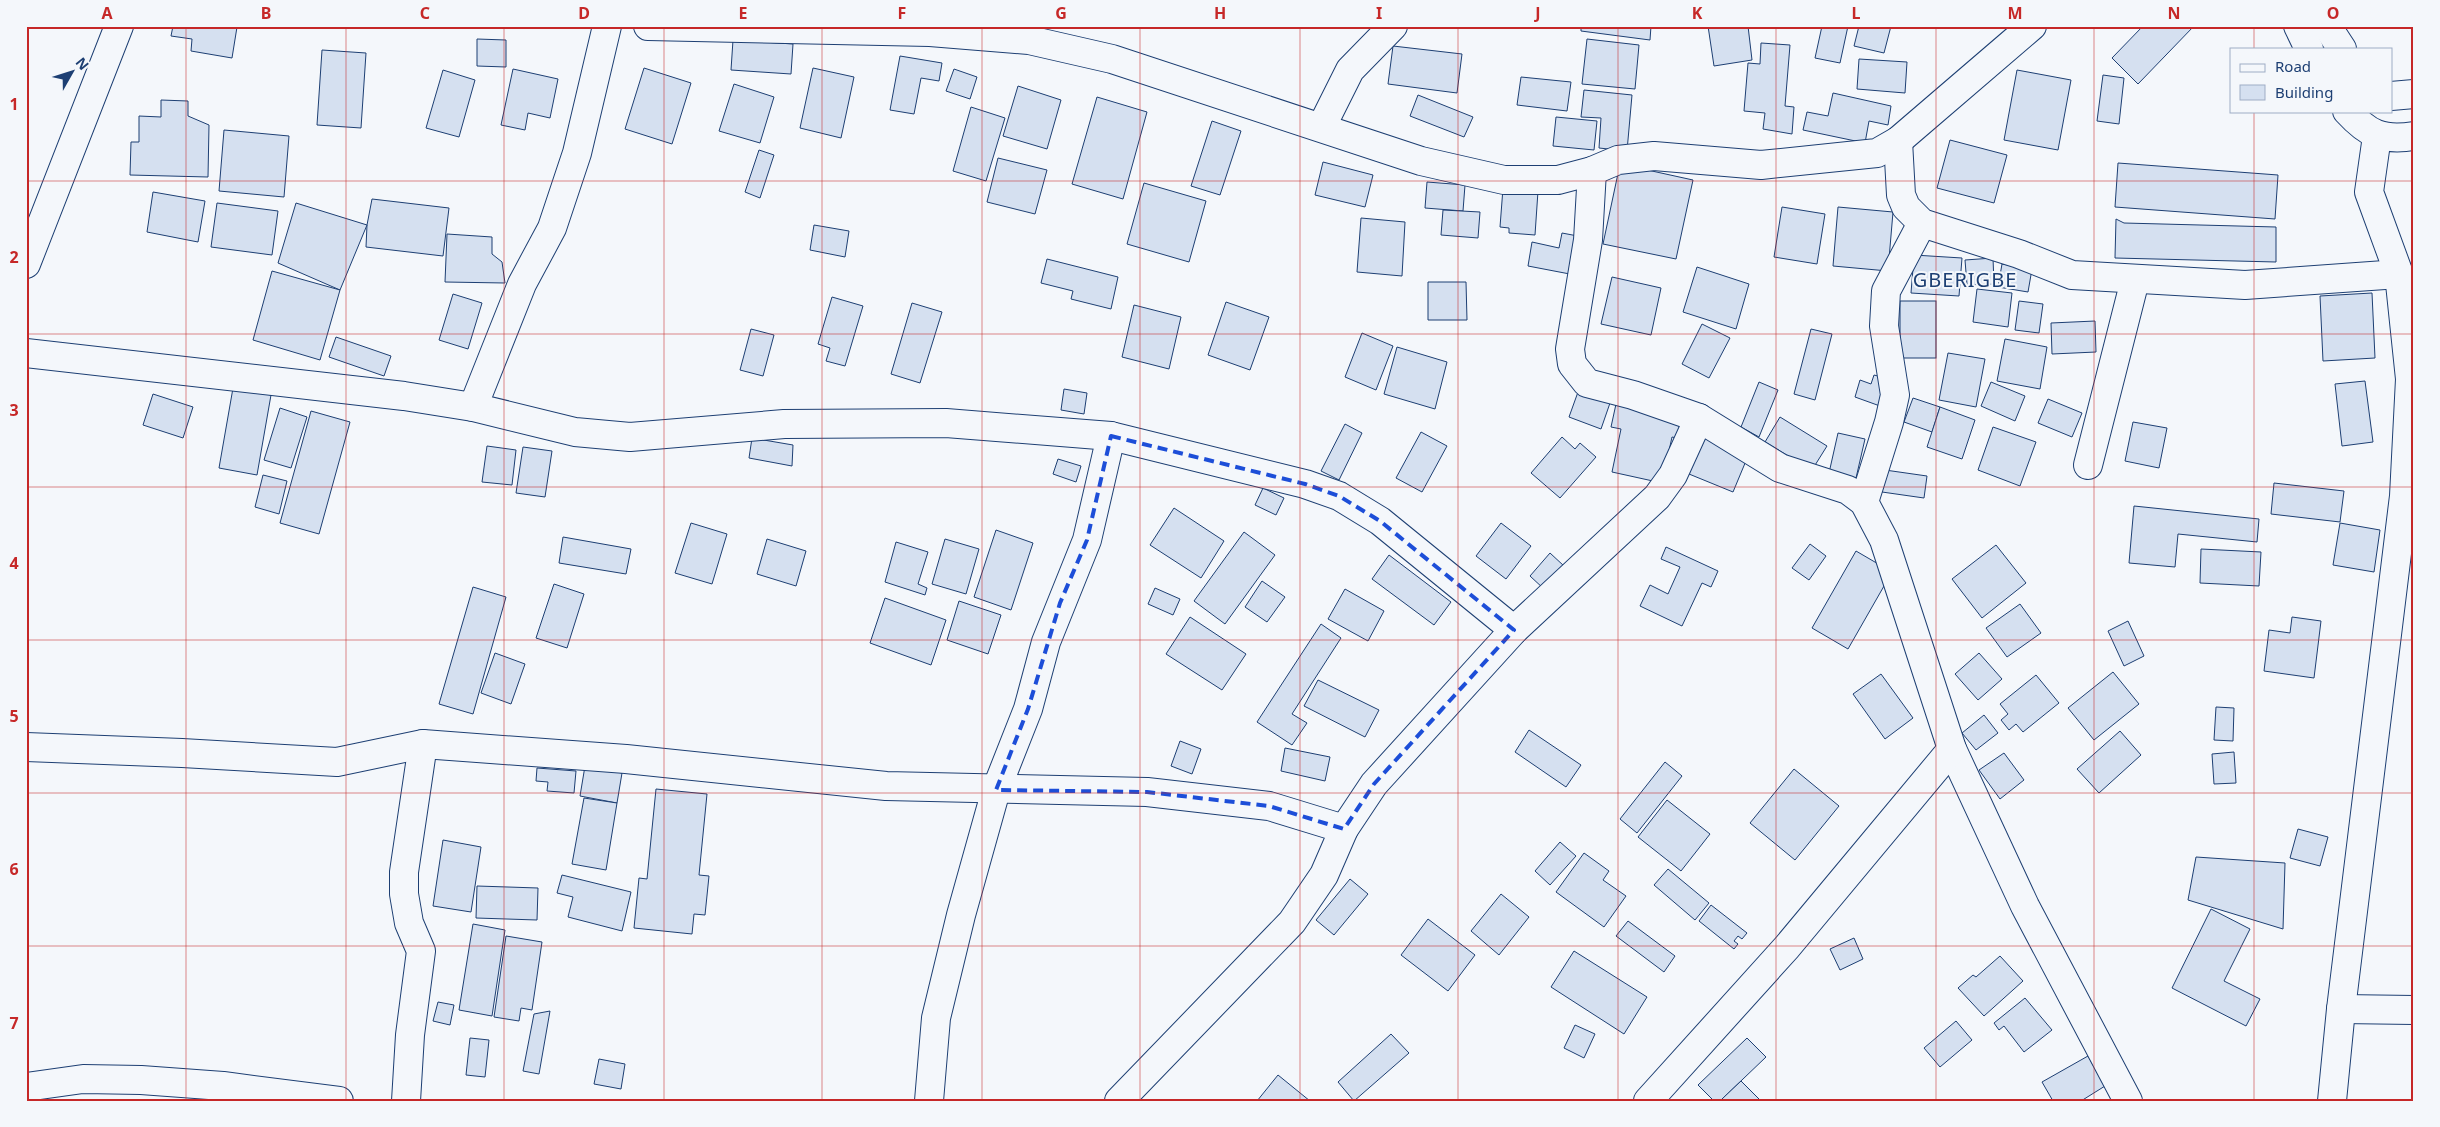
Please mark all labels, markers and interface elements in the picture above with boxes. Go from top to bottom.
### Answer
text: A [101,2,113,24]
text: B [261,2,271,24]
text: C [420,2,430,24]
text: D [578,2,590,24]
text: E [739,2,748,24]
text: F [898,2,906,24]
text: G [1055,2,1067,24]
text: H [1214,2,1226,24]
text: I [1376,2,1382,24]
text: J [1533,2,1541,24]
text: K [1692,2,1703,24]
text: L [1852,2,1861,24]
text: M [2007,2,2023,24]
text: N [2167,2,2181,24]
text: O [2327,2,2339,24]
north arrow [48,48,98,98]
legend [2230,48,2392,112]
text: N [72,53,93,74]
text: Road [2275,56,2311,76]
text: Building [2275,82,2333,102]
text: 1 [9,93,19,115]
text: 2 [9,246,19,268]
district label: GBERIGBE [1913,266,2017,293]
text: 3 [9,399,19,421]
text: 4 [9,552,19,574]
text: 5 [9,705,19,727]
text: 6 [9,858,19,880]
text: 7 [9,1012,19,1034]

